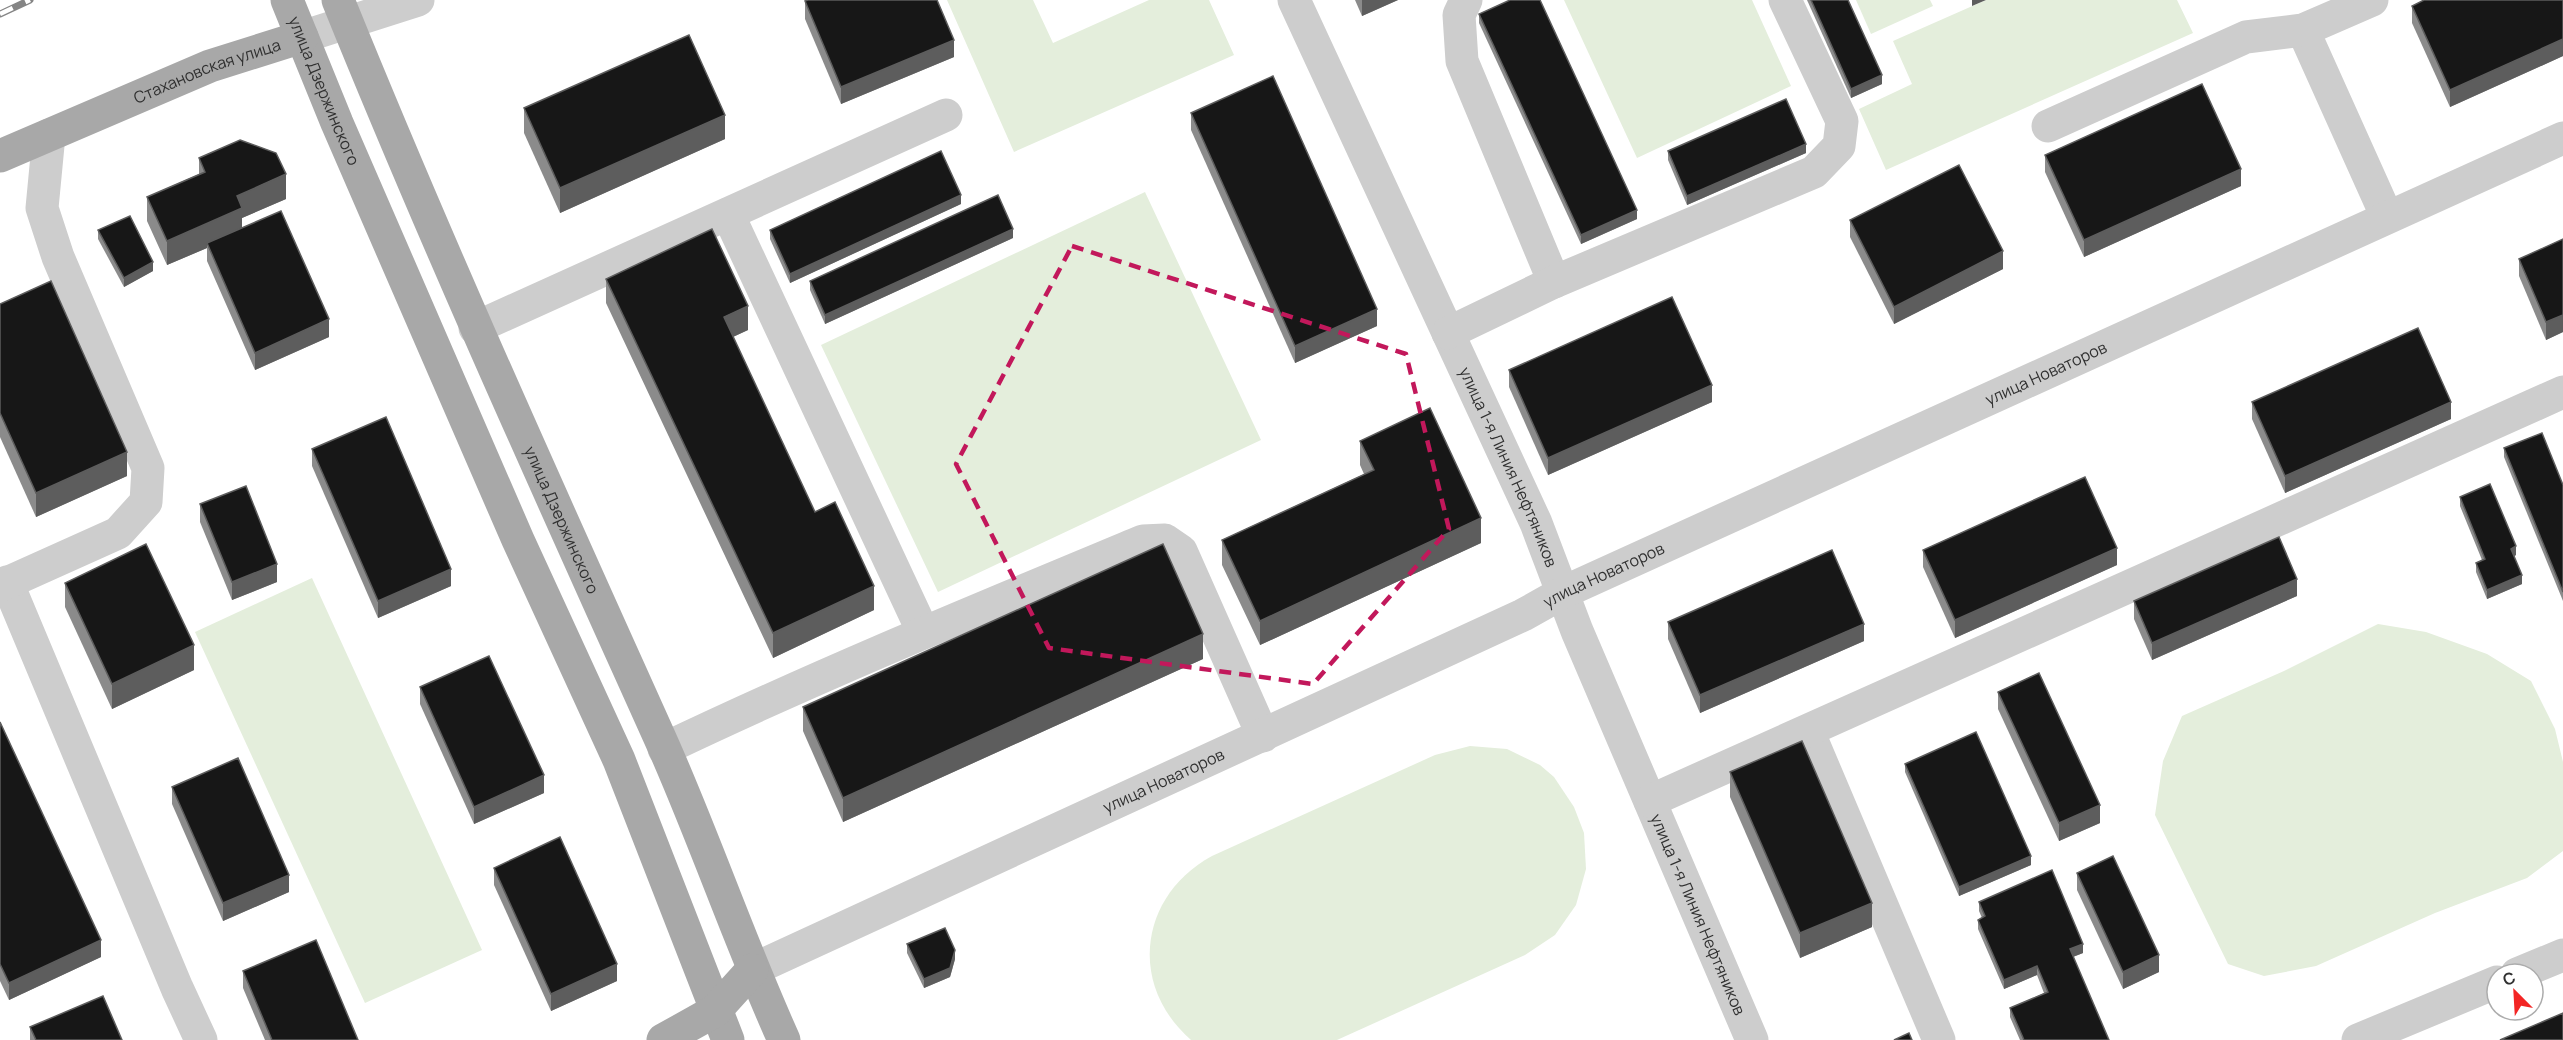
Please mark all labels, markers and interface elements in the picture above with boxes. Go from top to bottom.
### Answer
street label: улица Дзержинского [284,13,365,169]
street label: Стахановская улица [130,33,283,109]
street label: улица Новаторов [1981,336,2110,410]
street label: улица 1-я Линия Нефтяников [1454,363,1563,571]
street label: улица Дзержинского [519,443,604,597]
street label: улица Новаторов [1539,537,1668,613]
street label: улица Новаторов [1099,743,1228,818]
street label: улица 1-я Линия Нефтяников [1645,810,1751,1019]
north arrow [2485,962,2545,1022]
text: С [2499,966,2519,991]

